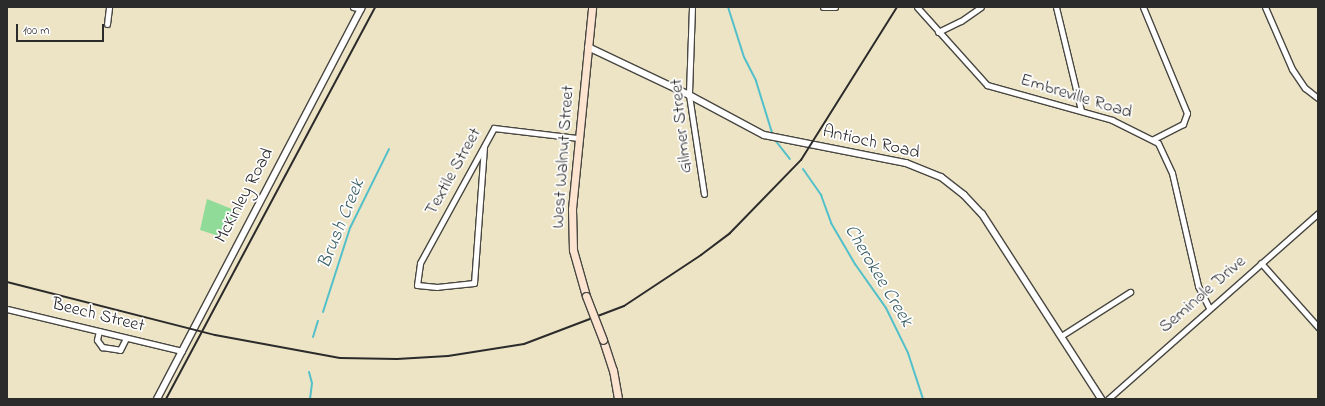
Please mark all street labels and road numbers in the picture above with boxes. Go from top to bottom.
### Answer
street label: Embreville Road [1017,70,1135,124]
street label: Gilmer Street [666,78,698,174]
street label: West Walnut Street [548,85,580,229]
street label: Antioch Road [820,121,922,165]
street label: Textile Street [421,124,487,220]
street label: McKinley Road [211,145,279,247]
street label: Seminole Drive [1155,252,1251,338]
street label: Beech Street [49,294,147,338]

